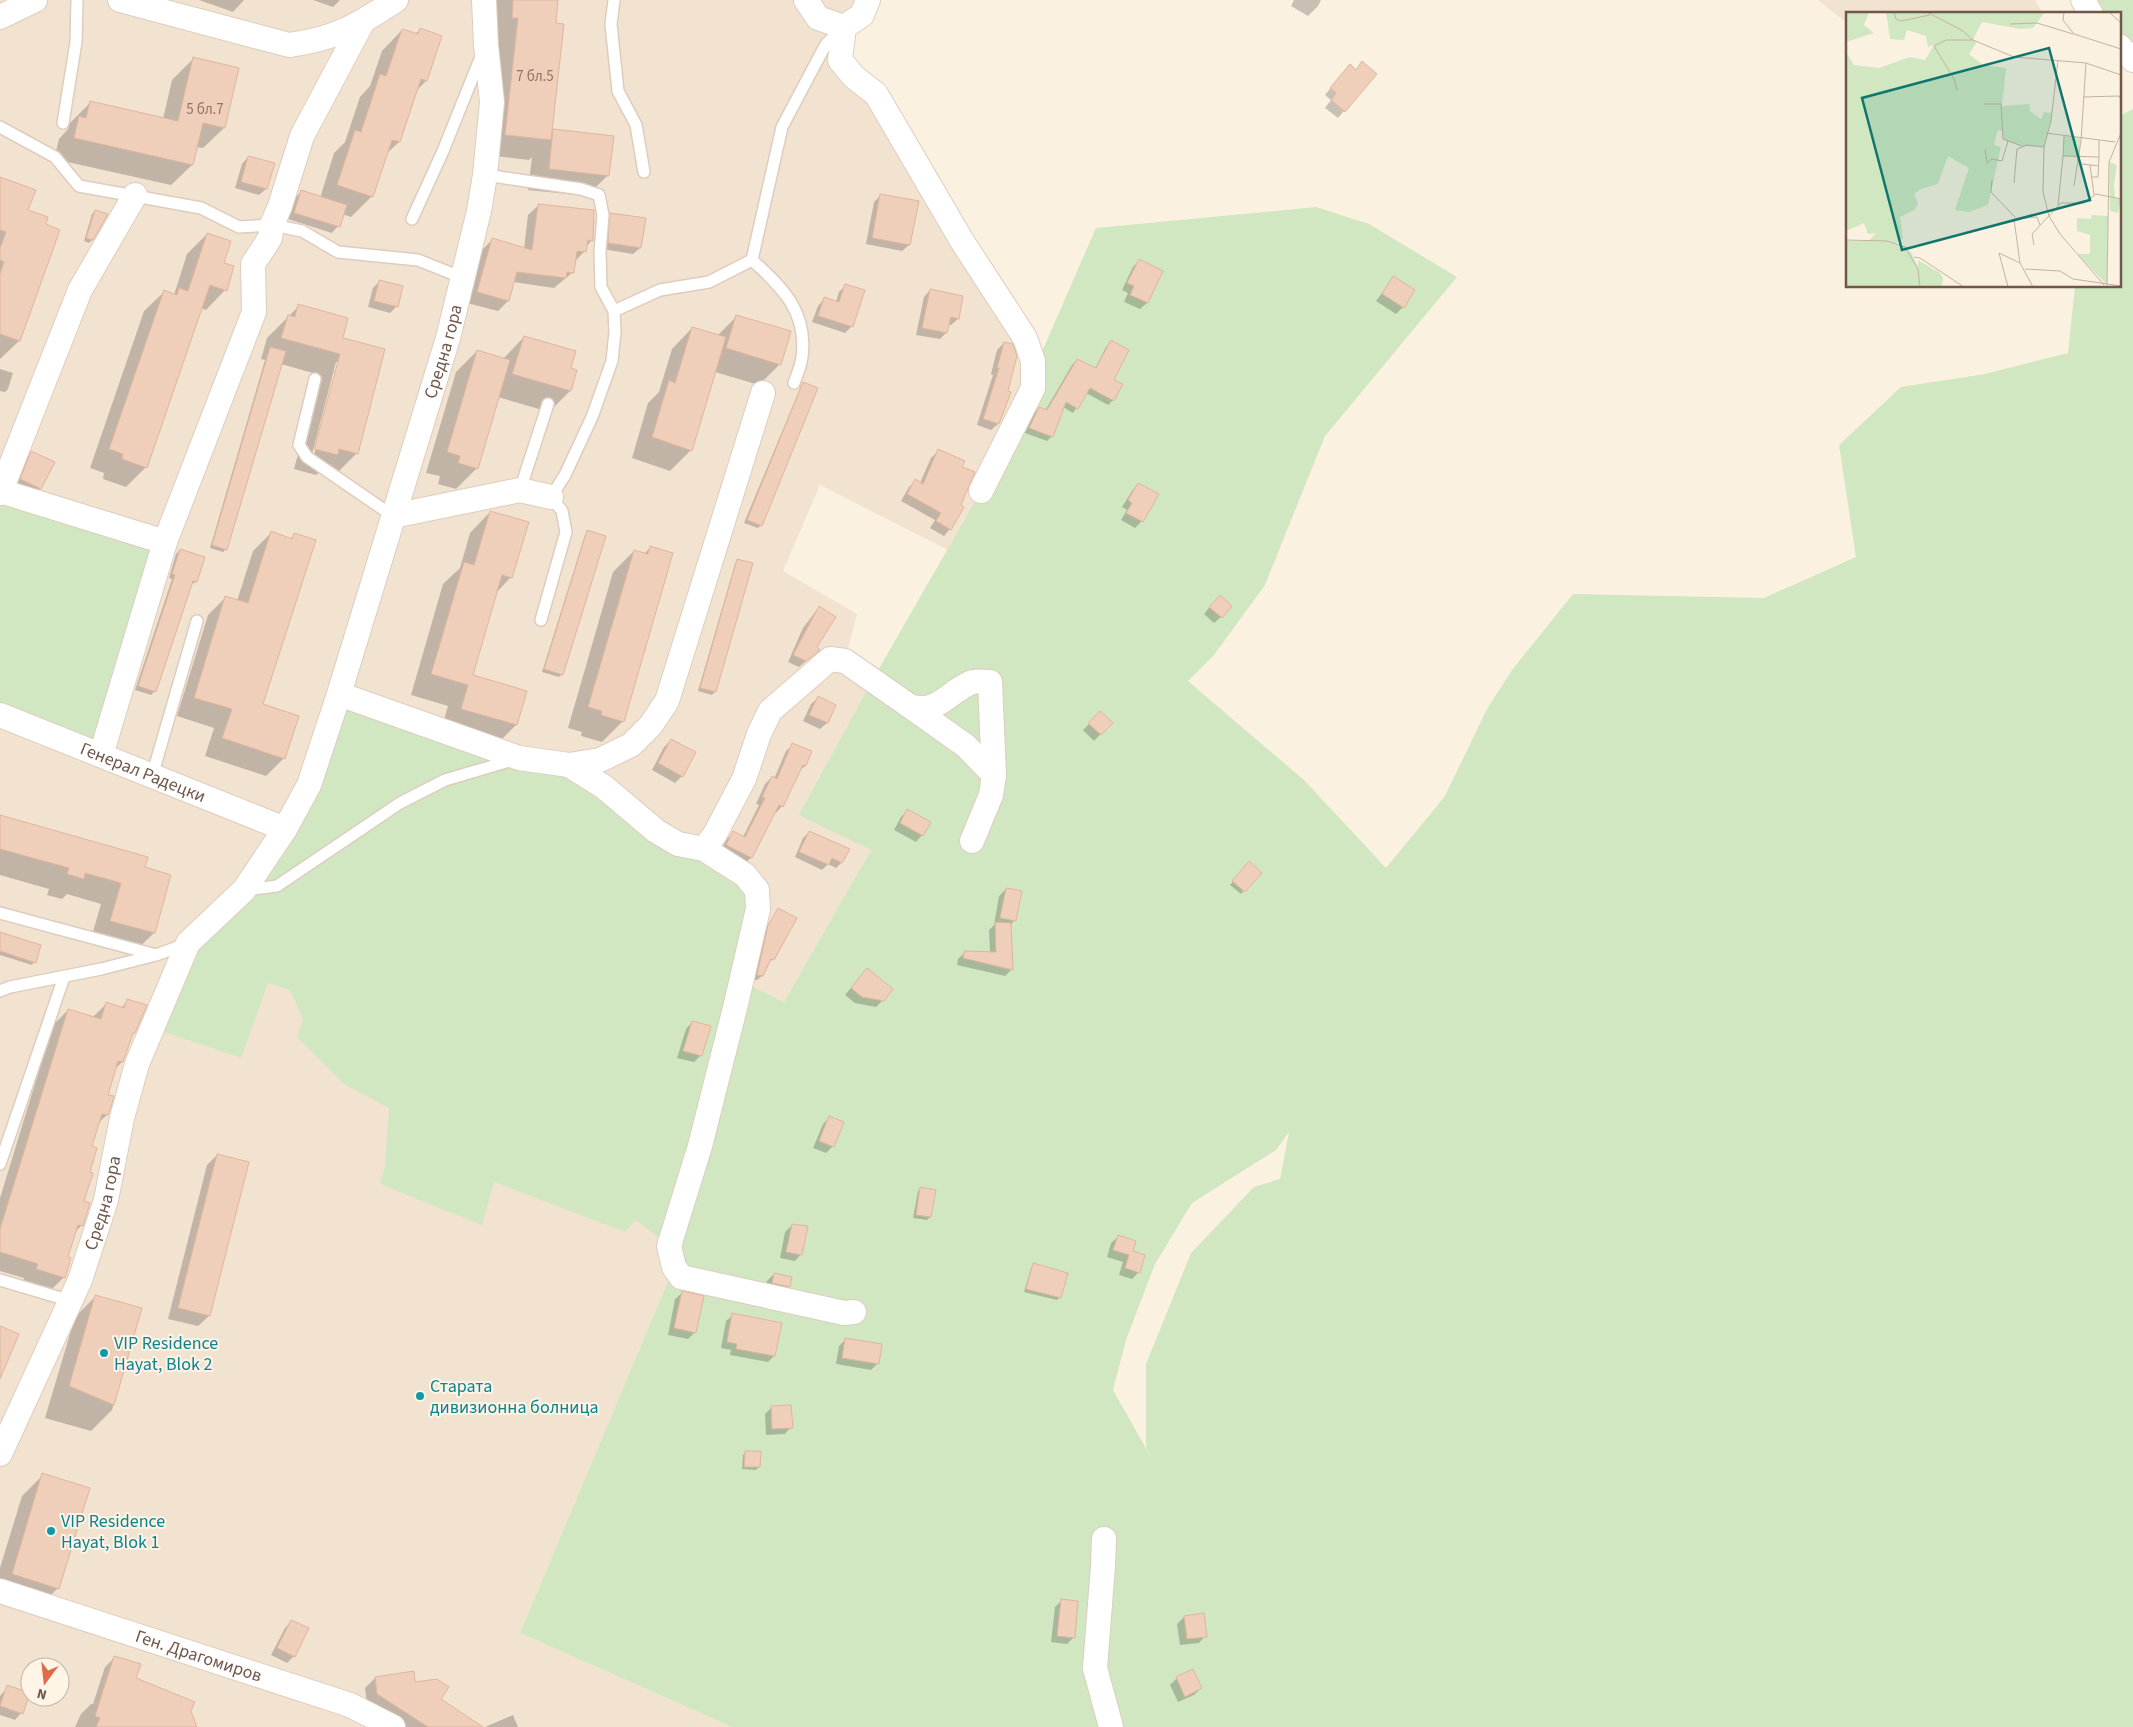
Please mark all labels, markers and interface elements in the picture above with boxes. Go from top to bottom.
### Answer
inset map [1846,12,2120,288]
house number: 7 бл.5 [516,66,554,87]
house number: 5 бл.7 [186,99,224,120]
street label: Средна гора [418,302,468,402]
street label: Генерал Радецки [76,736,209,809]
street label: Средна гора [78,1154,127,1253]
place label: VIP Residence Hayat, Blok 2 [114,1331,218,1377]
marker: VIP Residence Hayat, Blok 2 [98,1347,110,1359]
place label: Старата дивизионна болница [430,1374,599,1420]
marker: Старата дивизионна болница [414,1390,426,1402]
place label: VIP Residence Hayat, Blok 1 [61,1509,165,1555]
marker: VIP Residence Hayat, Blok 1 [45,1525,57,1537]
street label: Ген. Драгомиров [132,1623,265,1688]
north arrow [20,1657,70,1707]
text: N [35,1683,49,1704]

